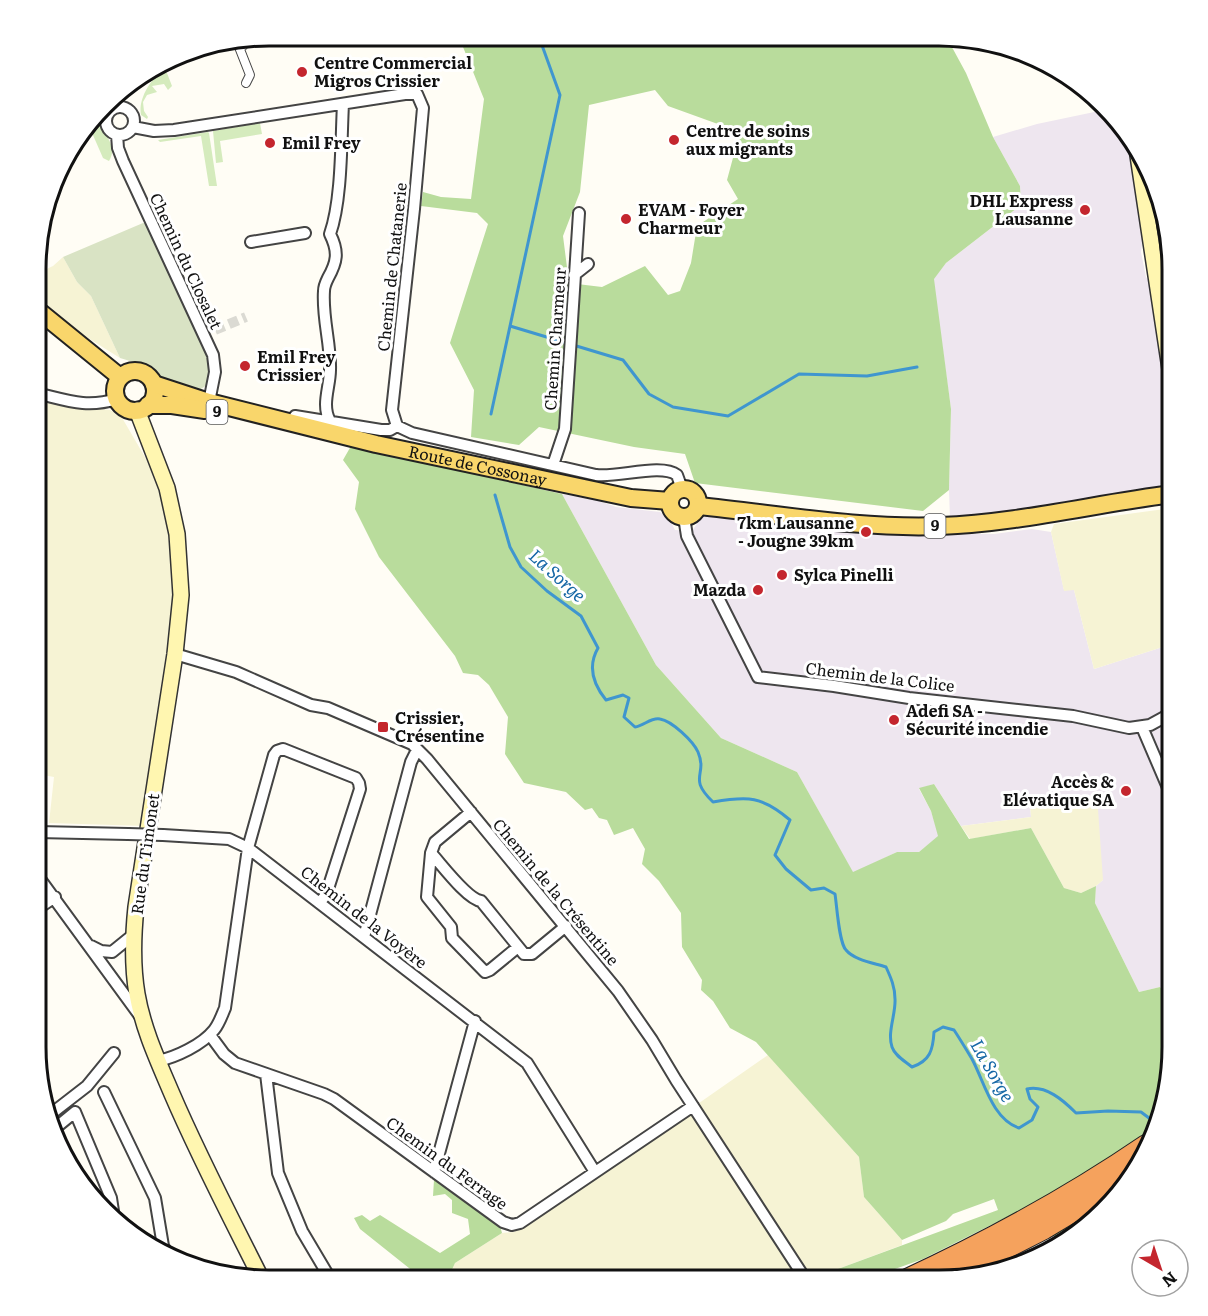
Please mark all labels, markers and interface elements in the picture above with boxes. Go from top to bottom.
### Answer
place label: Centre Commercial Migros Crissier [314,50,472,92]
marker: Centre Commercial Migros Crissier [295,65,309,79]
place label: Centre de soins aux migrants [686,118,810,160]
place label: Emil Frey [282,130,361,154]
marker: Centre de soins aux migrants [667,133,681,147]
marker: Emil Frey [263,136,277,150]
street label: Chemin de Chatanerie [370,181,412,353]
street label: Chemin du Closalet [145,188,229,333]
place label: DHL Express Lausanne [969,188,1073,230]
place label: EVAM - Foyer Charmeur [638,197,745,239]
marker: DHL Express Lausanne [1078,203,1092,217]
marker: EVAM - Foyer Charmeur [619,212,633,226]
street label: Chemin Charmeur [537,266,571,411]
place label: Emil Frey Crissier [257,344,336,386]
marker: Emil Frey Crissier [238,359,252,373]
road number: 9 [206,400,228,424]
street label: Route de Cossonay [407,438,550,491]
place label: 7km Lausanne - Jougne 39km [737,510,854,552]
road number: 9 [924,514,946,538]
marker: 7km Lausanne - Jougne 39km [859,525,873,539]
water label: La Sorge [524,542,592,608]
place label: Sylca Pinelli [794,562,894,586]
marker: Sylca Pinelli [775,568,789,582]
place label: Mazda [693,577,747,601]
marker: Mazda [751,583,765,597]
street label: Chemin de la Colice [804,655,956,697]
place label: Adefi SA - Sécurité incendie [906,698,1048,740]
place label: Crissier, Crésentine [395,705,484,747]
marker: Adefi SA - Sécurité incendie [887,713,901,727]
marker: Crissier, Crésentine [376,720,390,734]
place label: Accès & Elévatique SA [1003,769,1114,811]
marker: Accès & Elévatique SA [1119,784,1133,798]
street label: Rue du Timonet [124,791,164,916]
street label: Chemin de la Crésentine [488,813,626,970]
street label: Chemin de la Voyère [296,859,433,973]
water label: La Sorge [964,1034,1022,1107]
street label: Chemin du Ferrage [382,1110,513,1215]
north arrow [1130,1238,1190,1298]
text: N [1157,1267,1183,1294]

